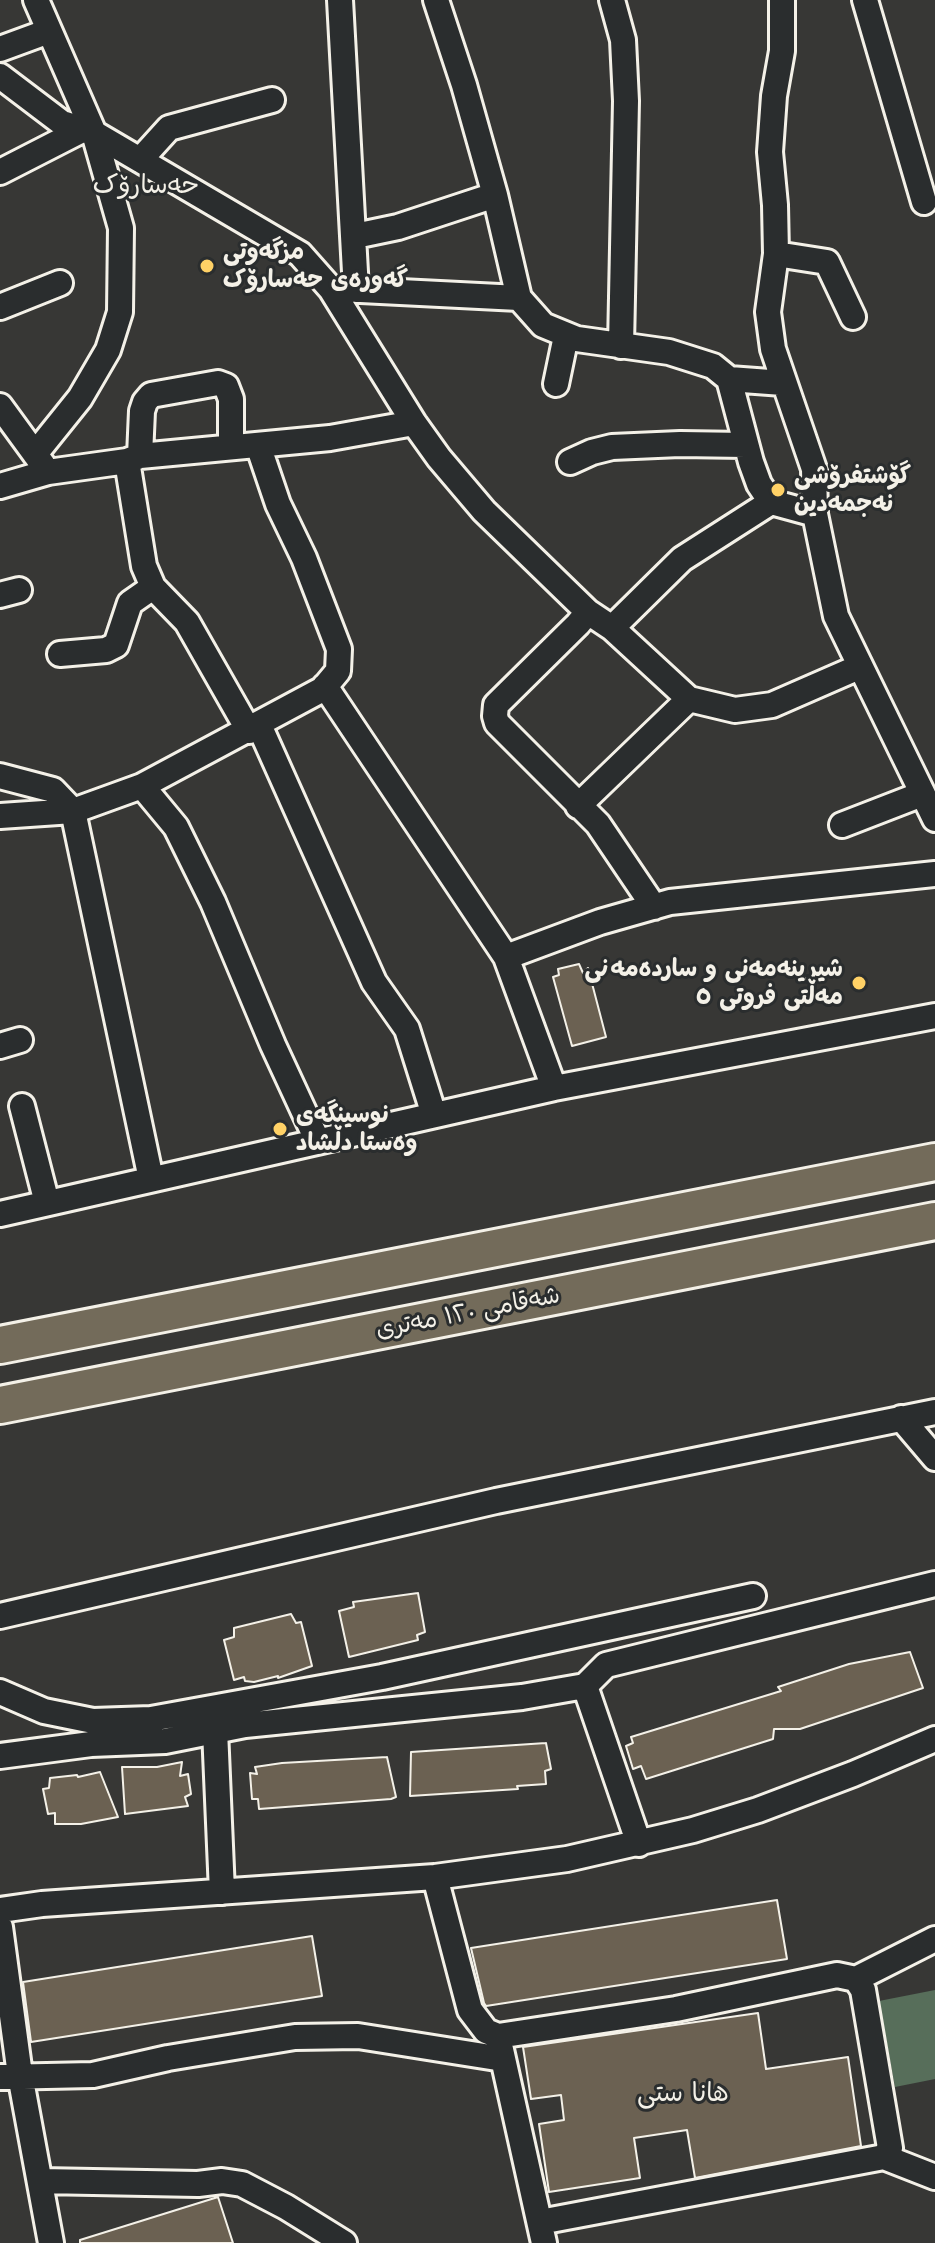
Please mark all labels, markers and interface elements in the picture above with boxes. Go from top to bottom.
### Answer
district label: حەسارۆک [93,170,199,202]
place label: مزگەوتی گەورەی حەسارۆک [223,238,408,294]
marker: مزگەوتی گەورەی حەسارۆک [198,257,216,275]
place label: گۆشتفرۆشی نەجمەدین [794,462,911,518]
marker: گۆشتفرۆشی نەجمەدین [769,481,787,499]
place label: شیرینەمەنی و ساردەمەنی مەڵتی فروتی ٥ [584,955,843,1011]
marker: شیرینەمەنی و ساردەمەنی مەڵتی فروتی ٥ [850,974,868,992]
place label: نوسینگەی وەستا دڵشاد [296,1101,418,1157]
marker: نوسینگەی وەستا دڵشاد [271,1120,289,1138]
street label: شەقامی ١٢٠ مەتری [374,1281,562,1345]
district label: هانا ستى [637,2078,729,2110]

